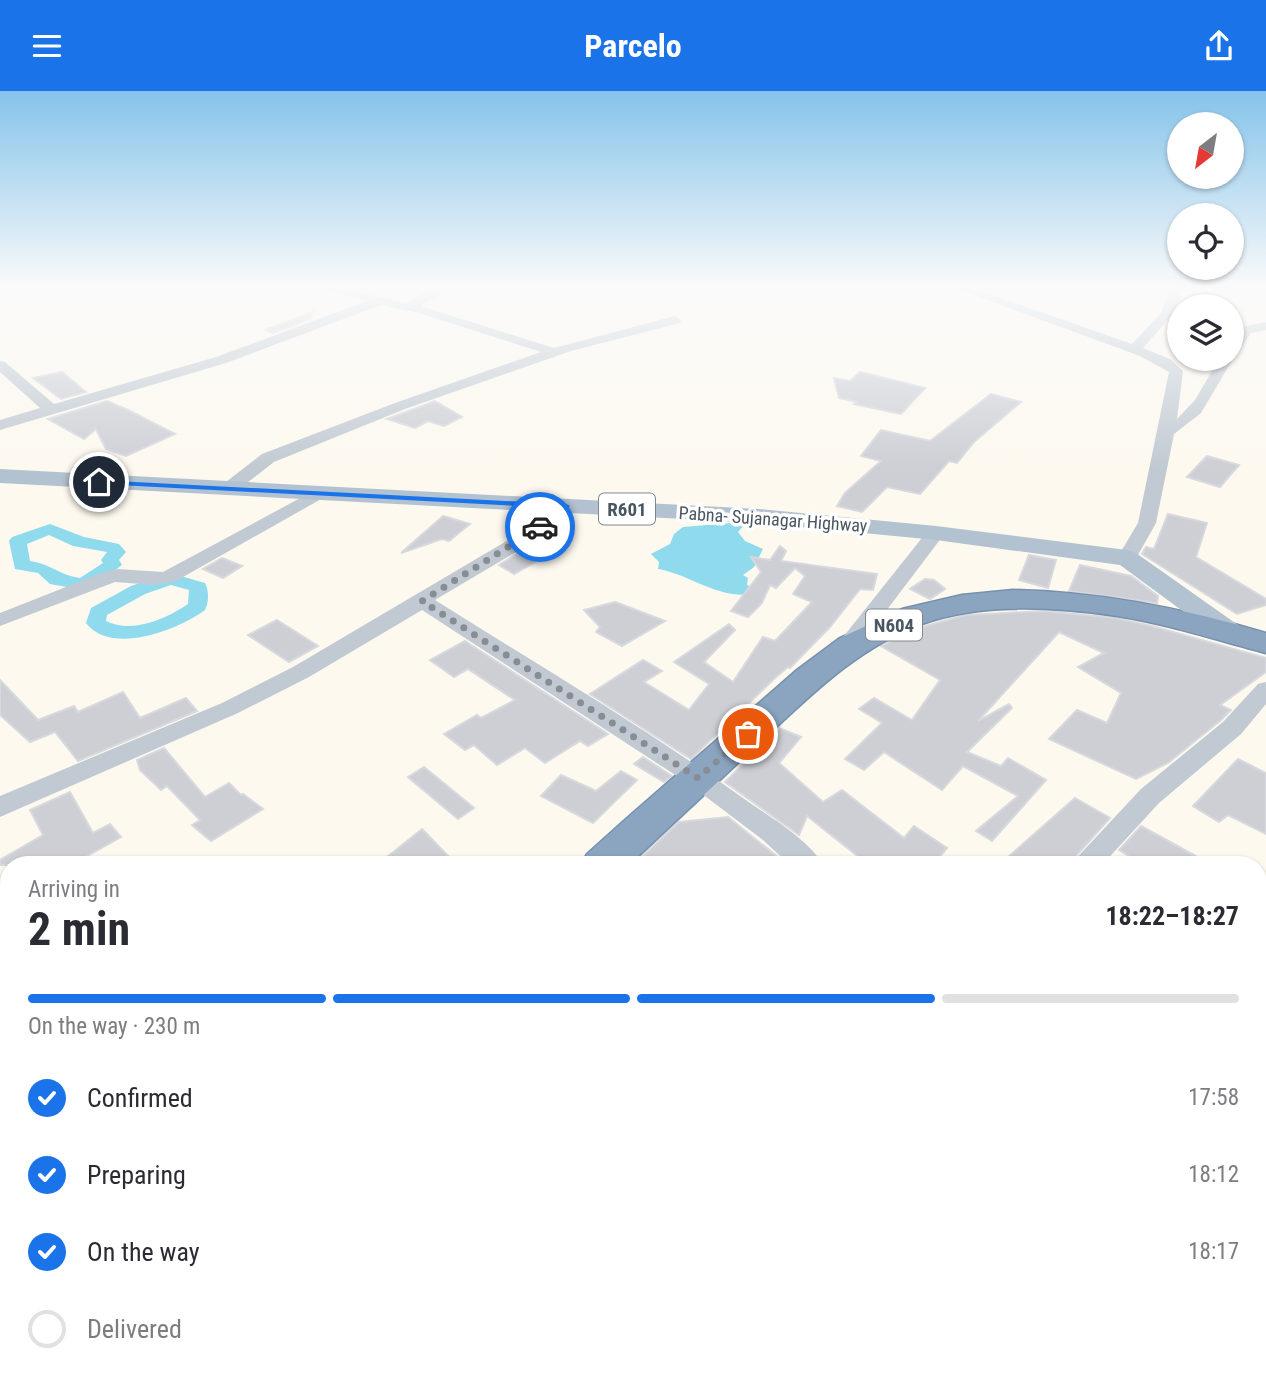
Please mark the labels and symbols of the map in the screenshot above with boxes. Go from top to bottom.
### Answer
north arrow [1167,112,1244,189]
pin [69,452,129,512]
courier [505,492,575,562]
road number: R601 [599,493,655,525]
street label: Pabna- Sujanagar Highway [678,502,869,536]
road number: N604 [866,610,922,641]
pin [718,704,778,764]

